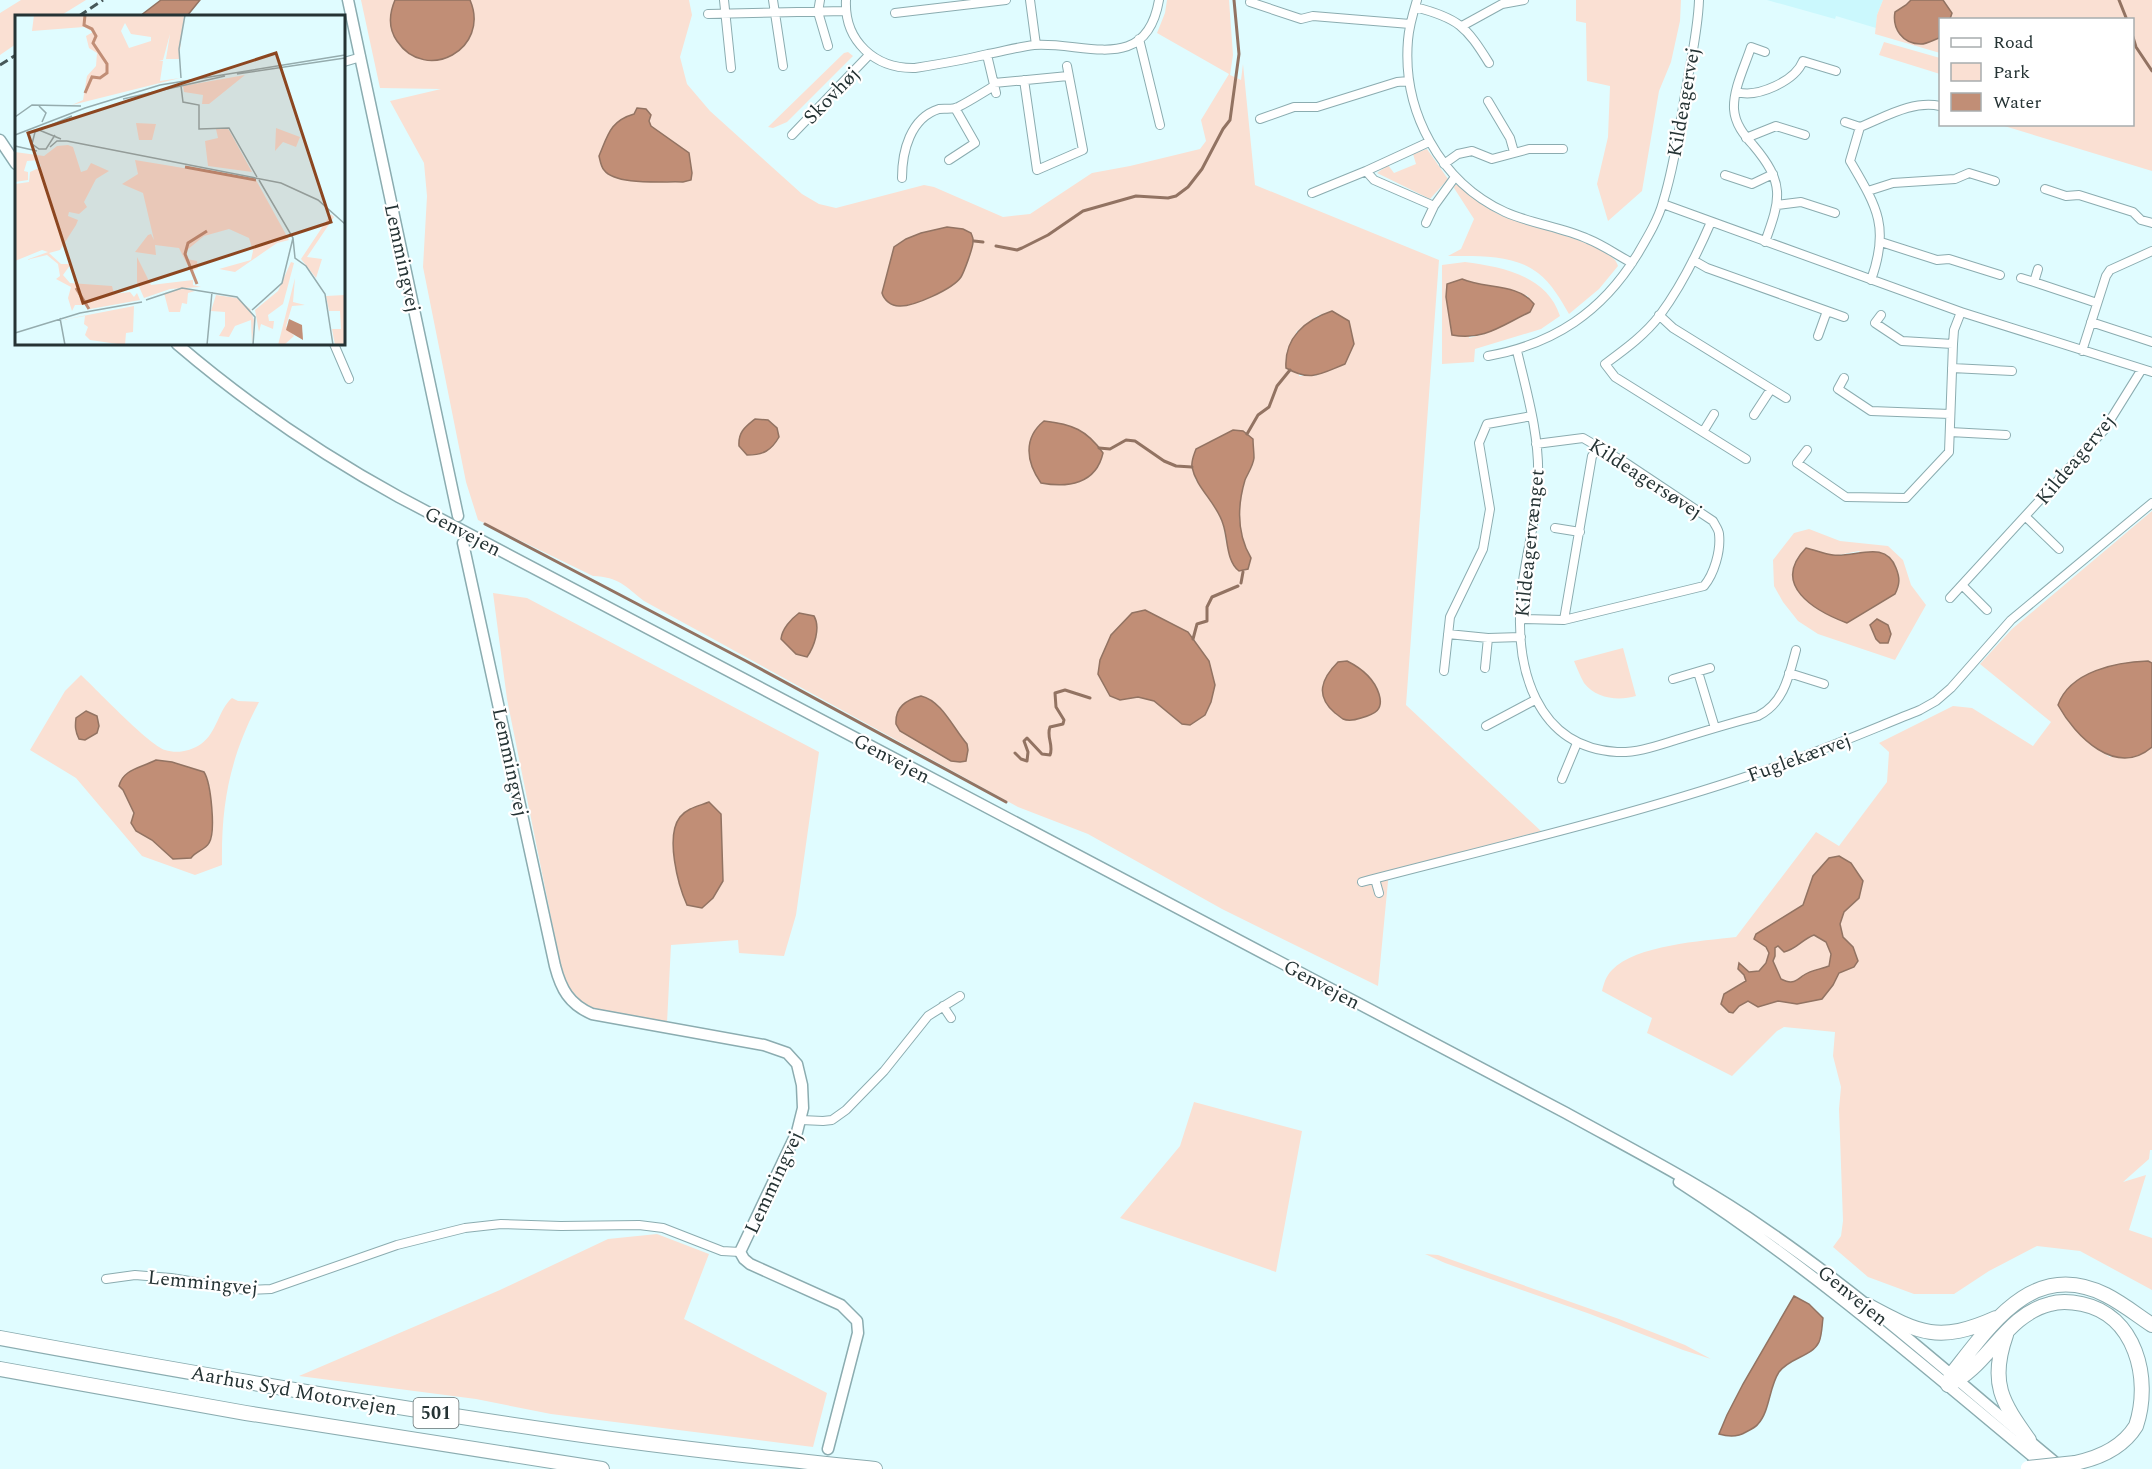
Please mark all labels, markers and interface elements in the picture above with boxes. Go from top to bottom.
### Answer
inset map [15,15,345,345]
legend [1939,18,2134,126]
text: Road [1993,29,2034,56]
street label: Kildeagervej [1660,45,1708,159]
text: Park [1993,59,2030,86]
street label: Skovhøj [796,60,867,131]
text: Water [1993,89,2041,116]
street label: Lemmingvej [376,201,428,316]
street label: Kildeagervej [2029,408,2123,512]
street label: Kildeagersøvej [1583,431,1708,527]
street label: Kildeagervænget [1507,468,1553,619]
street label: Genvejen [419,499,506,565]
street label: Lemmingvej [484,705,536,820]
street label: Fuglekærvej [1743,725,1856,791]
street label: Genvejen [848,726,935,792]
street label: Genvejen [1278,952,1365,1018]
street label: Lemmingvej [737,1126,811,1239]
street label: Genvejen [1811,1258,1894,1334]
street label: Lemmingvej [146,1262,260,1304]
street label: Aarhus Syd Motorvejen [189,1358,399,1424]
road number: 501 [414,1398,458,1428]

